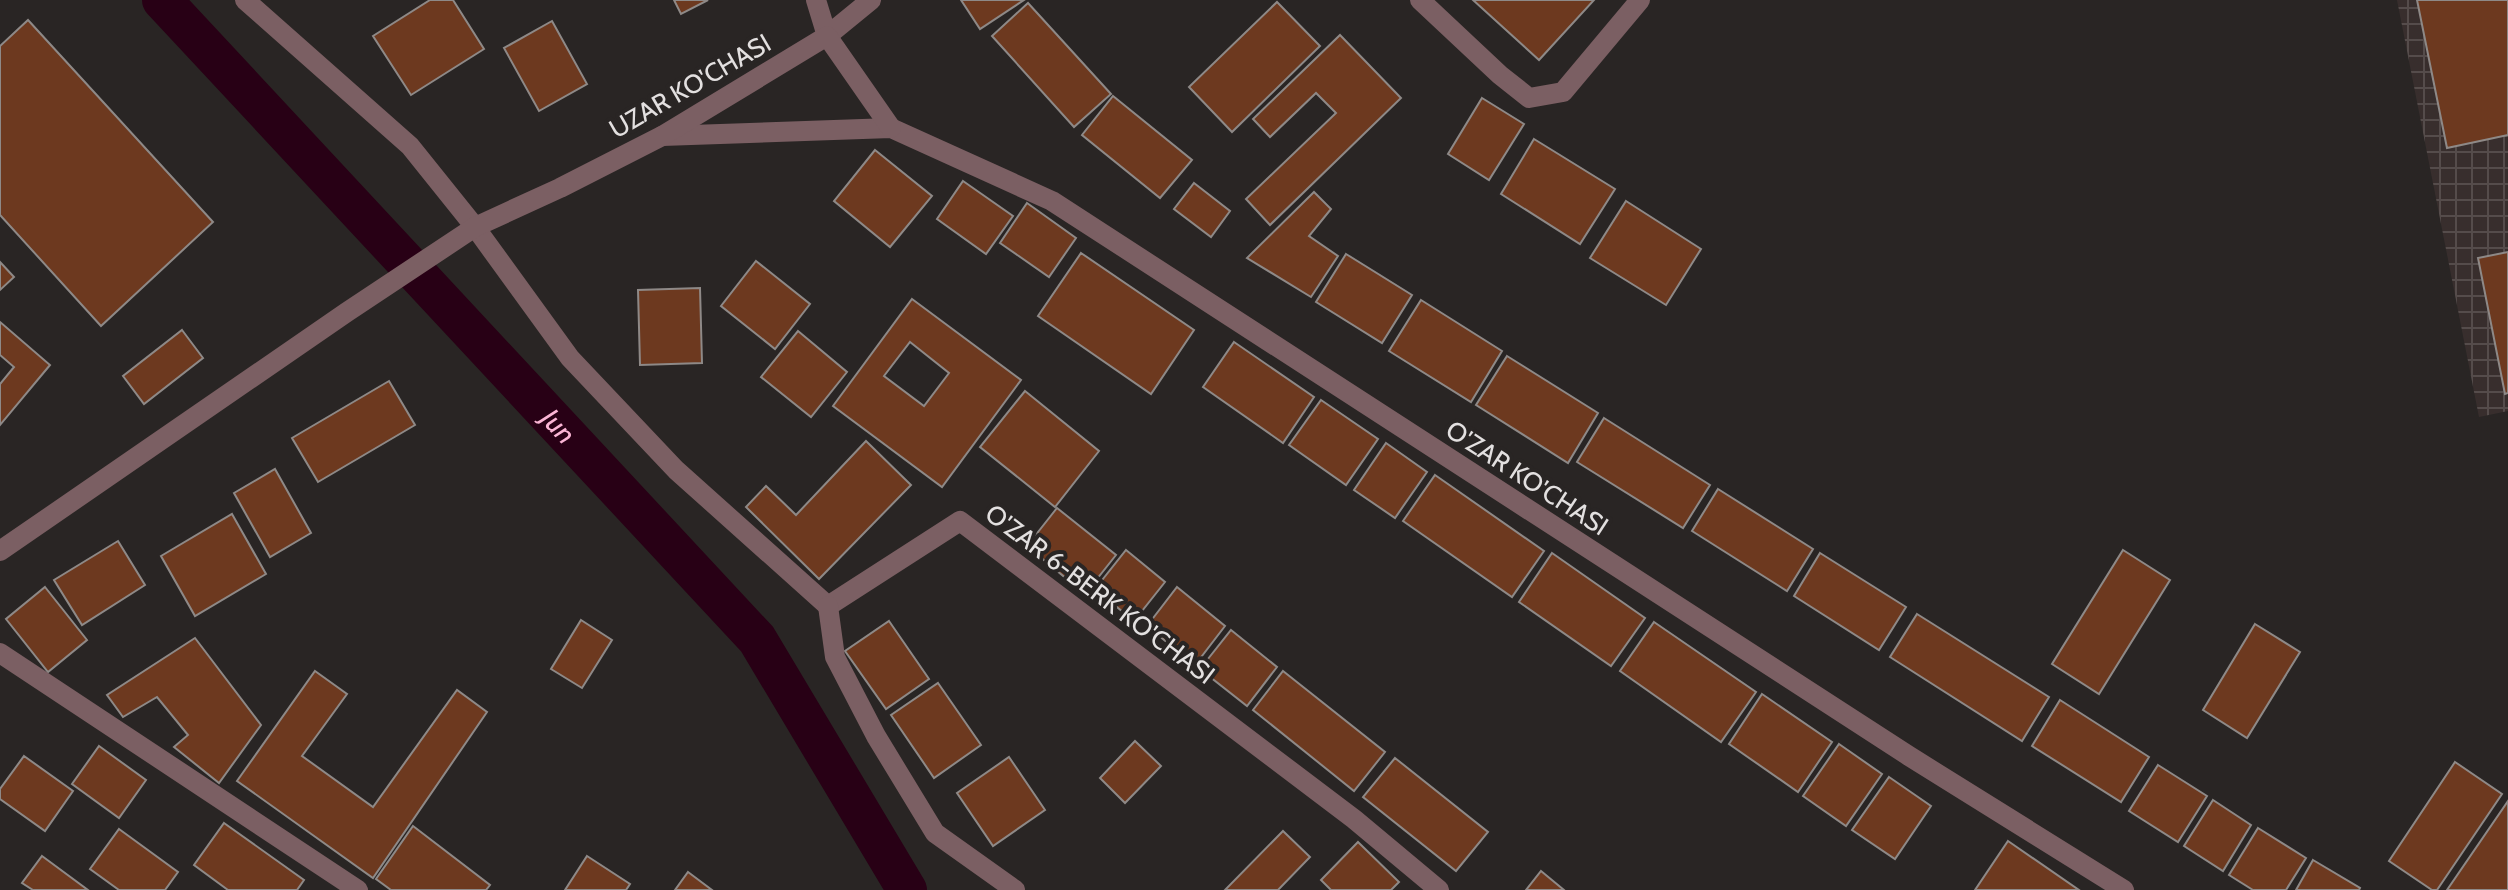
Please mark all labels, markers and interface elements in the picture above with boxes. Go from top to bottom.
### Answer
street label: UZAR KO'CHASI [604,27,776,145]
water label: Jun [532,399,583,450]
street label: O'ZAR KO'CHASI [1440,414,1614,542]
street label: O'ZAR 6-BERK KO'CHASI [979,497,1221,691]

